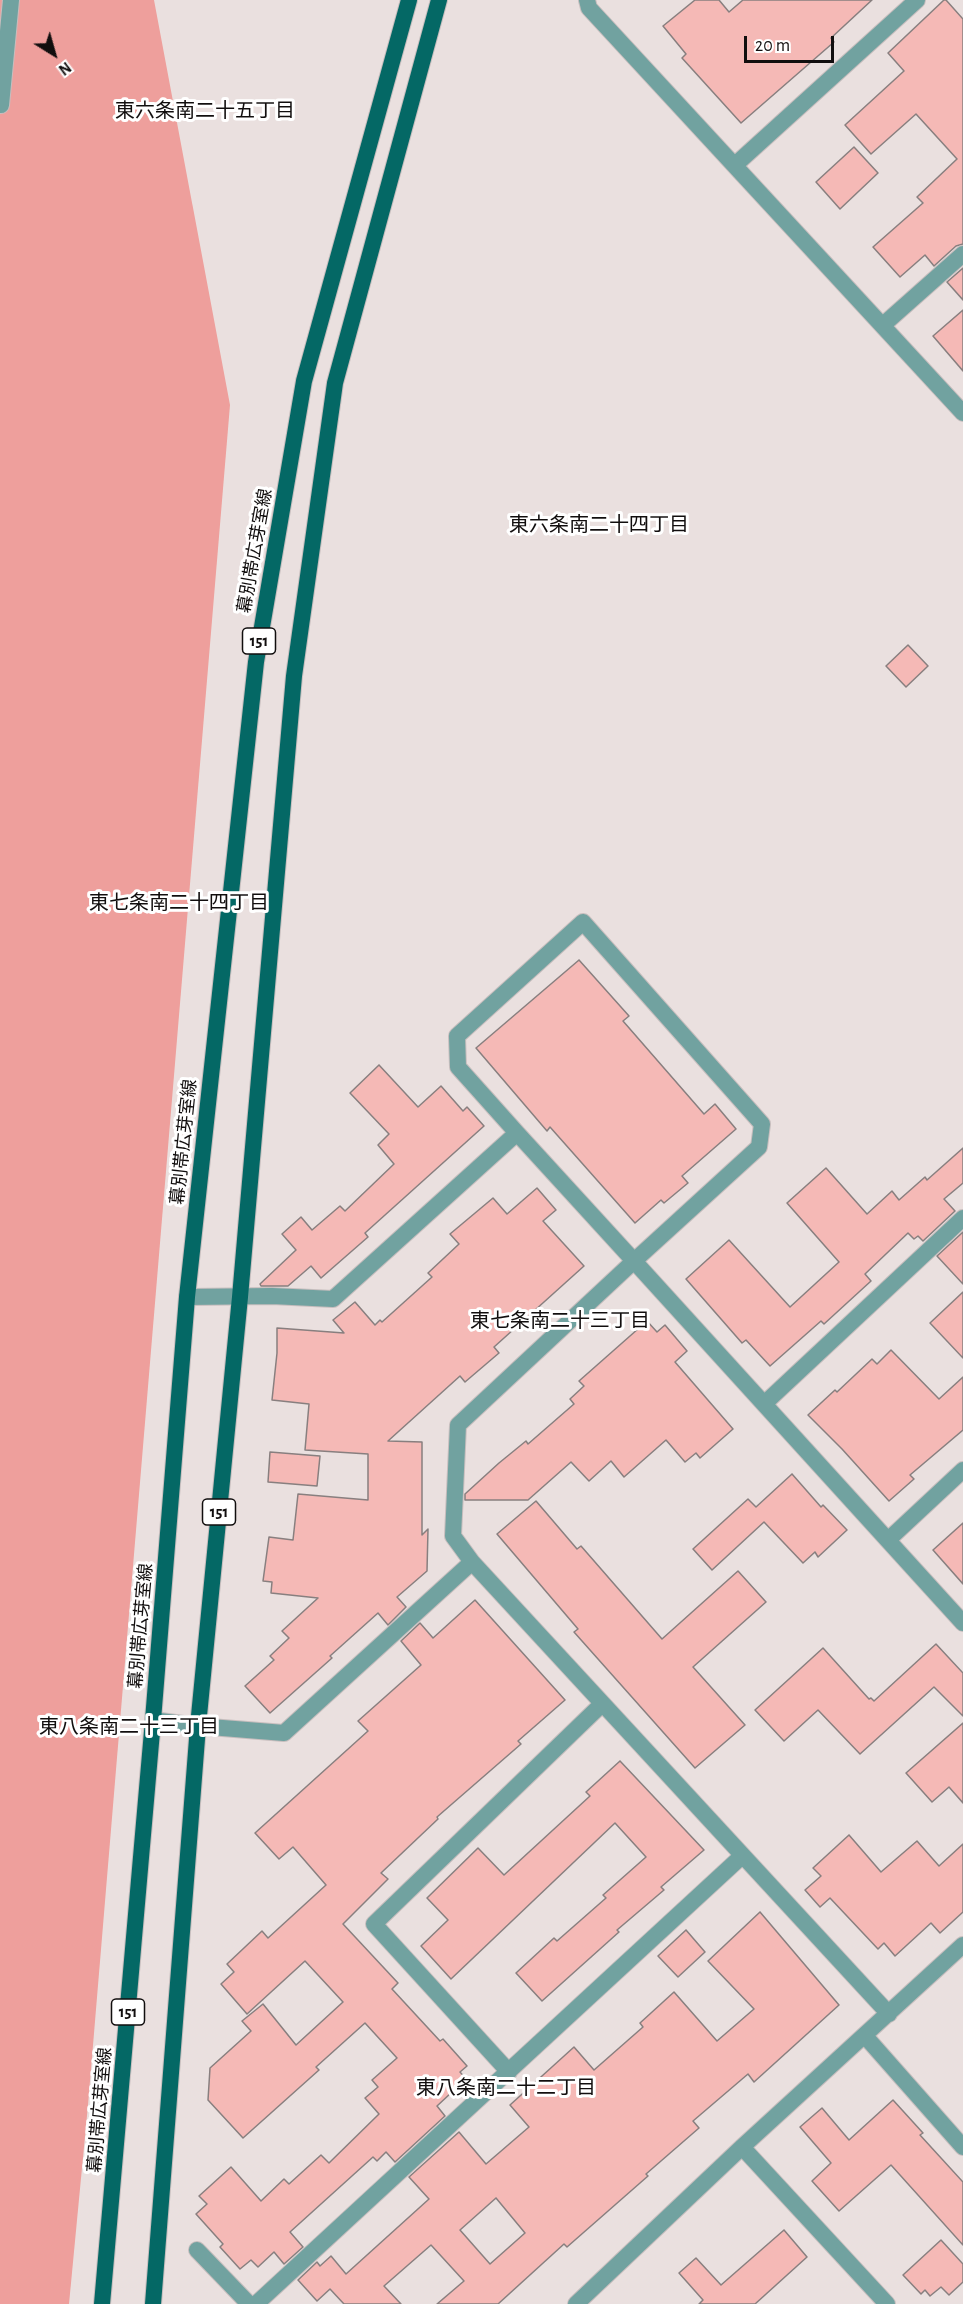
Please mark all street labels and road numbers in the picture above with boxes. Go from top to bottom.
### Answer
street label: 幕別帯広芽室線 [233,487,277,615]
road number: 151 [242,628,276,654]
street label: 幕別帯広芽室線 [167,1078,201,1206]
road number: 151 [202,1499,236,1525]
street label: 幕別帯広芽室線 [125,1562,157,1690]
road number: 151 [112,1999,144,2025]
street label: 幕別帯広芽室線 [84,2046,116,2174]

